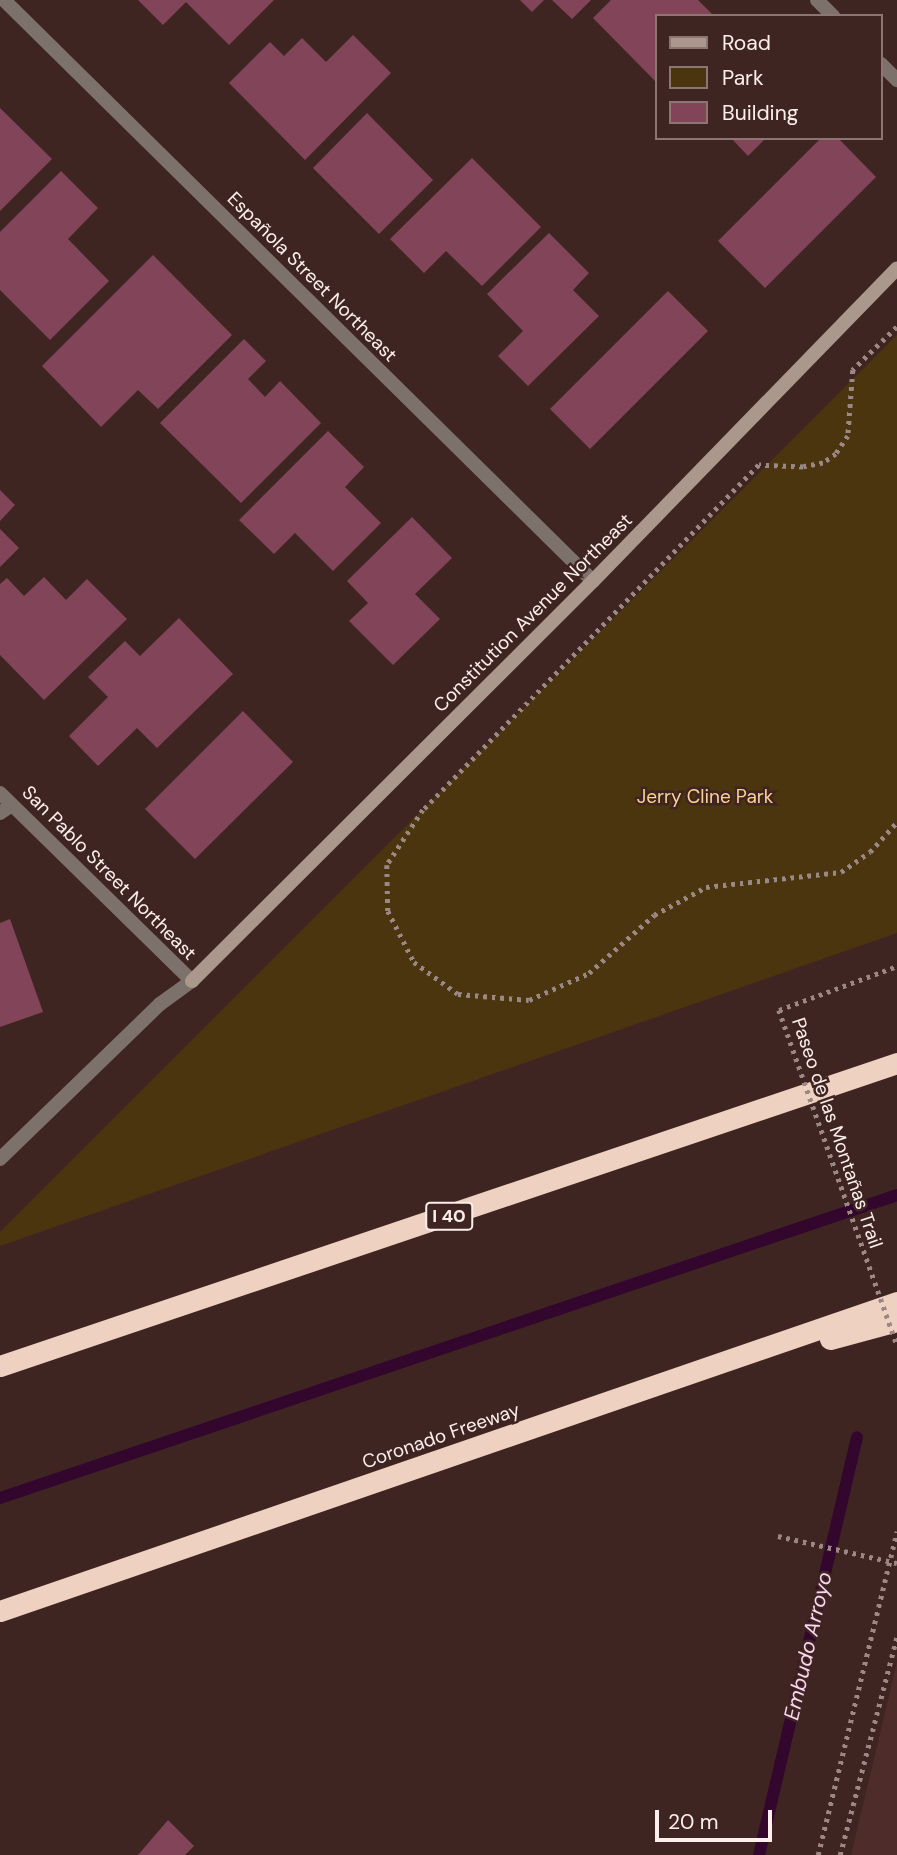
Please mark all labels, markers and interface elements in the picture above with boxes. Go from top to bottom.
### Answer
legend [656,14,883,140]
text: Road [722,29,771,57]
text: Park [722,64,763,92]
text: Building [722,99,798,127]
street label: Española Street Northeast [222,187,402,367]
street label: Constitution Avenue Northeast [429,509,637,717]
street label: San Pablo Street Northeast [17,781,201,965]
park label: Jerry Cline Park [637,786,773,808]
street label: Paseo de las Montañas Trail [787,1015,887,1251]
road number: I 40 [424,1202,474,1231]
street label: Coronado Freeway [359,1398,523,1474]
water label: Embudo Arroyo [779,1569,837,1723]
scale bar [659,1796,776,1840]
text: 20 m [668,1808,719,1836]

